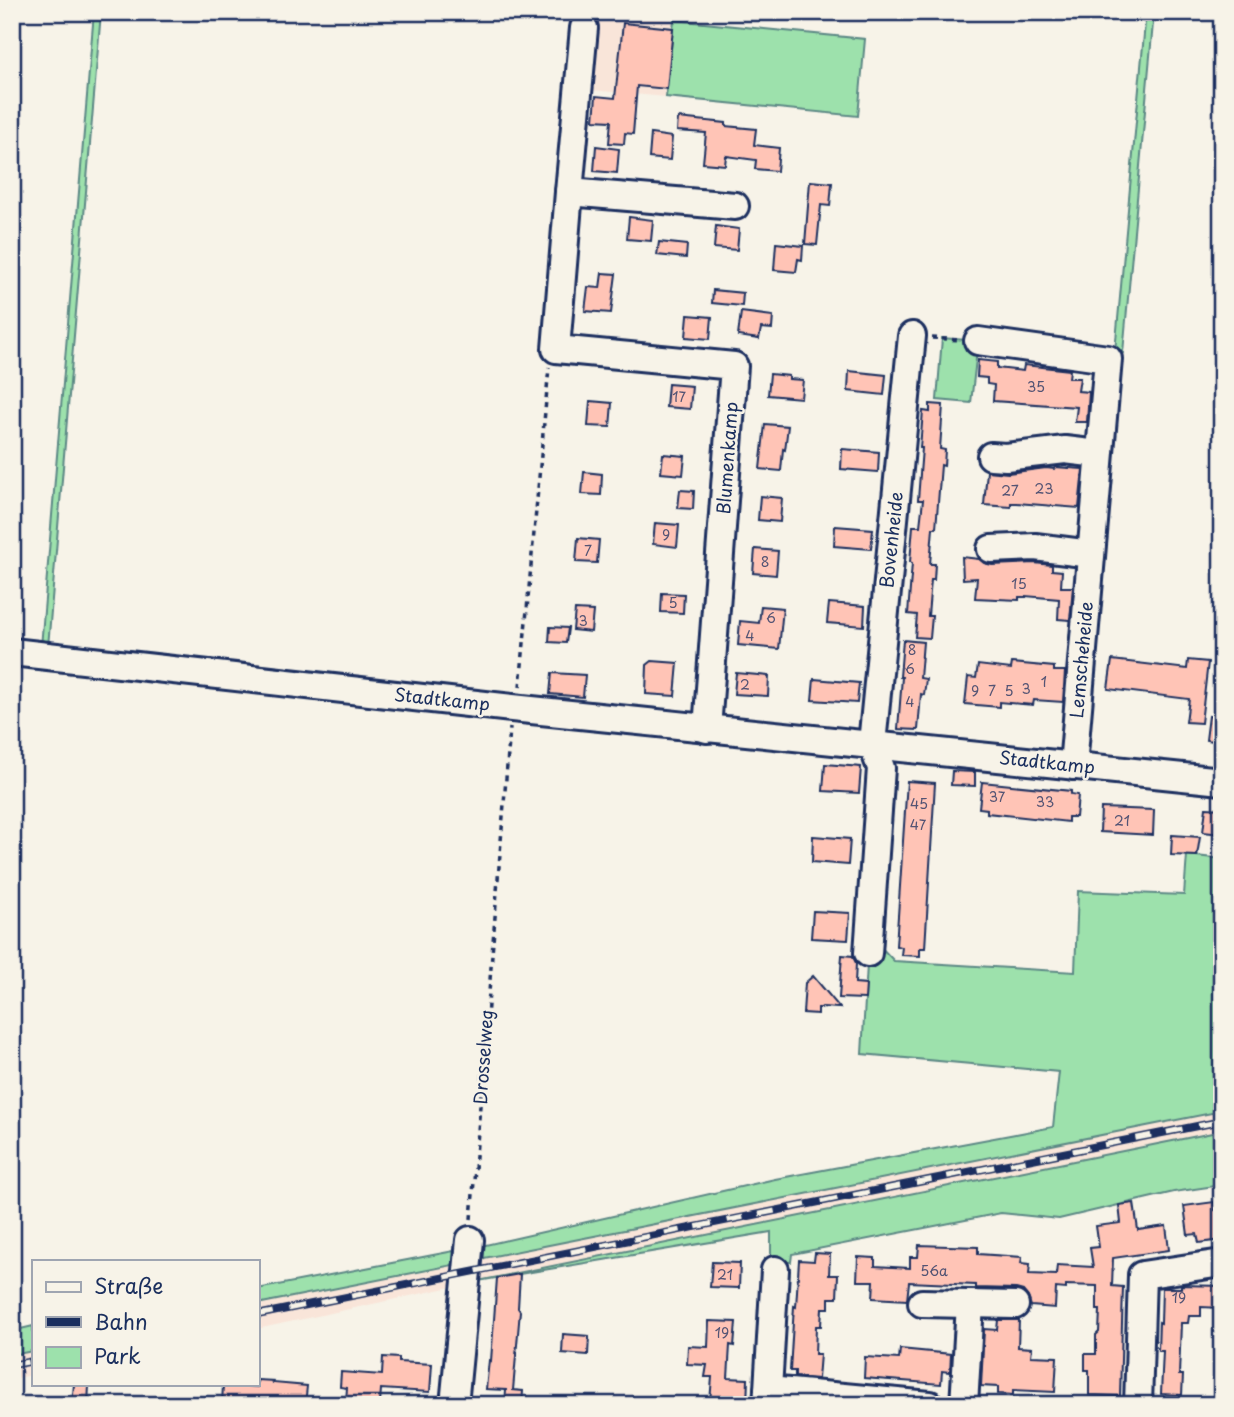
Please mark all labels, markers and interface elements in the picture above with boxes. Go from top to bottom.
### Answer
house number: 35 [1027,376,1045,397]
house number: 17 [672,386,686,407]
street label: Blumenkamp [709,401,744,515]
house number: 23 [1035,478,1053,499]
house number: 27 [1001,480,1019,501]
street label: Bovenheide [872,490,909,589]
house number: 9 [662,524,670,545]
house number: 7 [584,540,592,561]
house number: 8 [761,551,769,572]
house number: 15 [1011,573,1027,594]
house number: 5 [668,592,678,613]
street label: Lemscheheide [1062,600,1099,719]
house number: 6 [766,607,776,628]
house number: 3 [578,610,588,631]
house number: 4 [745,625,755,646]
house number: 8 [908,639,916,660]
house number: 6 [905,658,915,679]
house number: 1 [1041,671,1047,692]
house number: 2 [740,674,750,695]
house number: 3 [1021,678,1031,699]
street label: Stadtkamp [393,680,491,717]
house number: 9 [971,680,979,701]
house number: 7 [988,680,996,701]
house number: 5 [1004,680,1014,701]
house number: 4 [905,691,915,712]
street label: Stadtkamp [998,743,1096,780]
house number: 37 [989,786,1006,807]
house number: 33 [1036,791,1054,812]
house number: 45 [910,793,928,814]
house number: 21 [1114,810,1130,831]
house number: 47 [910,814,927,835]
street label: Drosselweg [466,1008,499,1105]
legend [32,1260,259,1386]
house number: 56a [920,1260,948,1281]
house number: 21 [717,1264,733,1285]
text: Straße [94,1269,163,1301]
house number: 19 [1172,1287,1186,1308]
text: Bahn [94,1305,148,1337]
house number: 19 [715,1322,729,1343]
text: Park [94,1339,141,1371]

